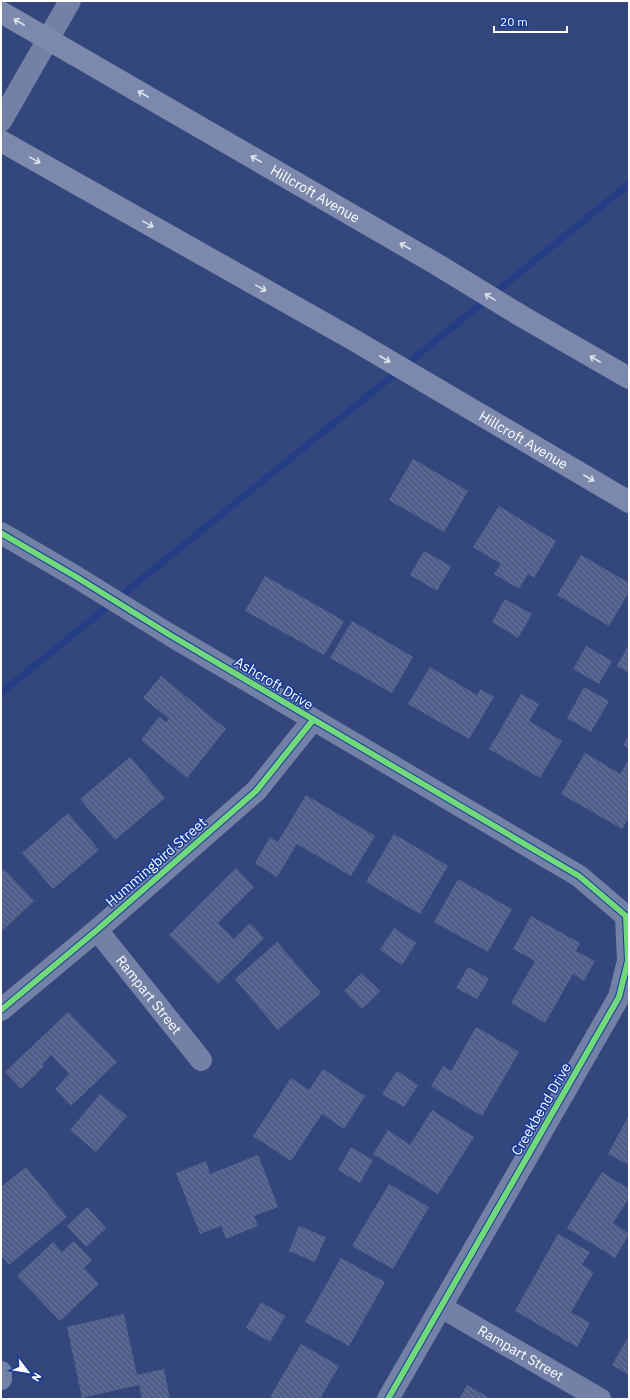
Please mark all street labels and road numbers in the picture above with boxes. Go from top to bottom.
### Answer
street label: Hillcroft Avenue [267,161,363,227]
street label: Hillcroft Avenue [476,407,572,473]
street label: Ashcroft Drive [231,652,317,714]
street label: Hummingbird Street [102,813,210,911]
street label: Rampart Street [112,952,186,1038]
street label: Creekbend Drive [507,1059,575,1159]
street label: Rampart Street [475,1321,567,1385]

